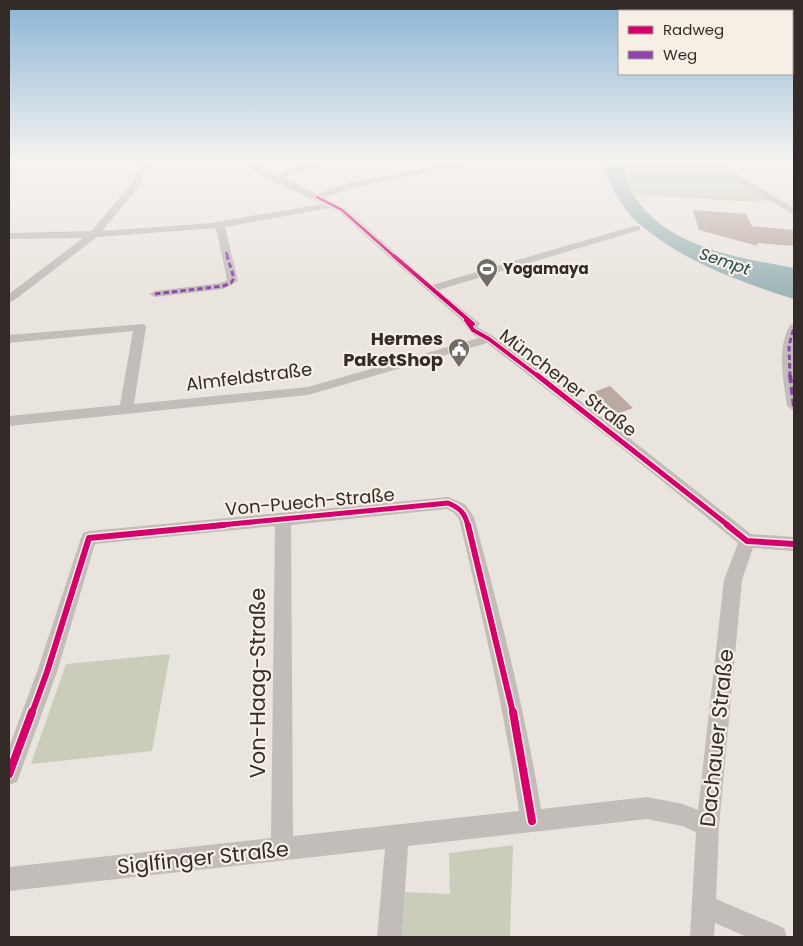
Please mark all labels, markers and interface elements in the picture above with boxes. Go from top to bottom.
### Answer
legend [618,10,793,75]
text: Radweg [663,19,724,40]
text: Weg [663,44,697,65]
water label: Sempt [696,242,754,281]
sports icon: Yogamaya [475,257,499,288]
place label: Yogamaya [503,258,589,279]
street label: Münchener Straße [495,323,642,442]
place label: Hermes PaketShop [343,326,443,372]
public building icon: Hermes PaketShop [447,337,471,368]
street label: Almfeldstraße [184,356,314,397]
street label: Von-Puech-Straße [224,482,396,521]
street label: Von-Haag-Straße [243,588,272,778]
street label: Dachauer Straße [693,648,740,828]
street label: Siglfinger Straße [116,834,290,881]

